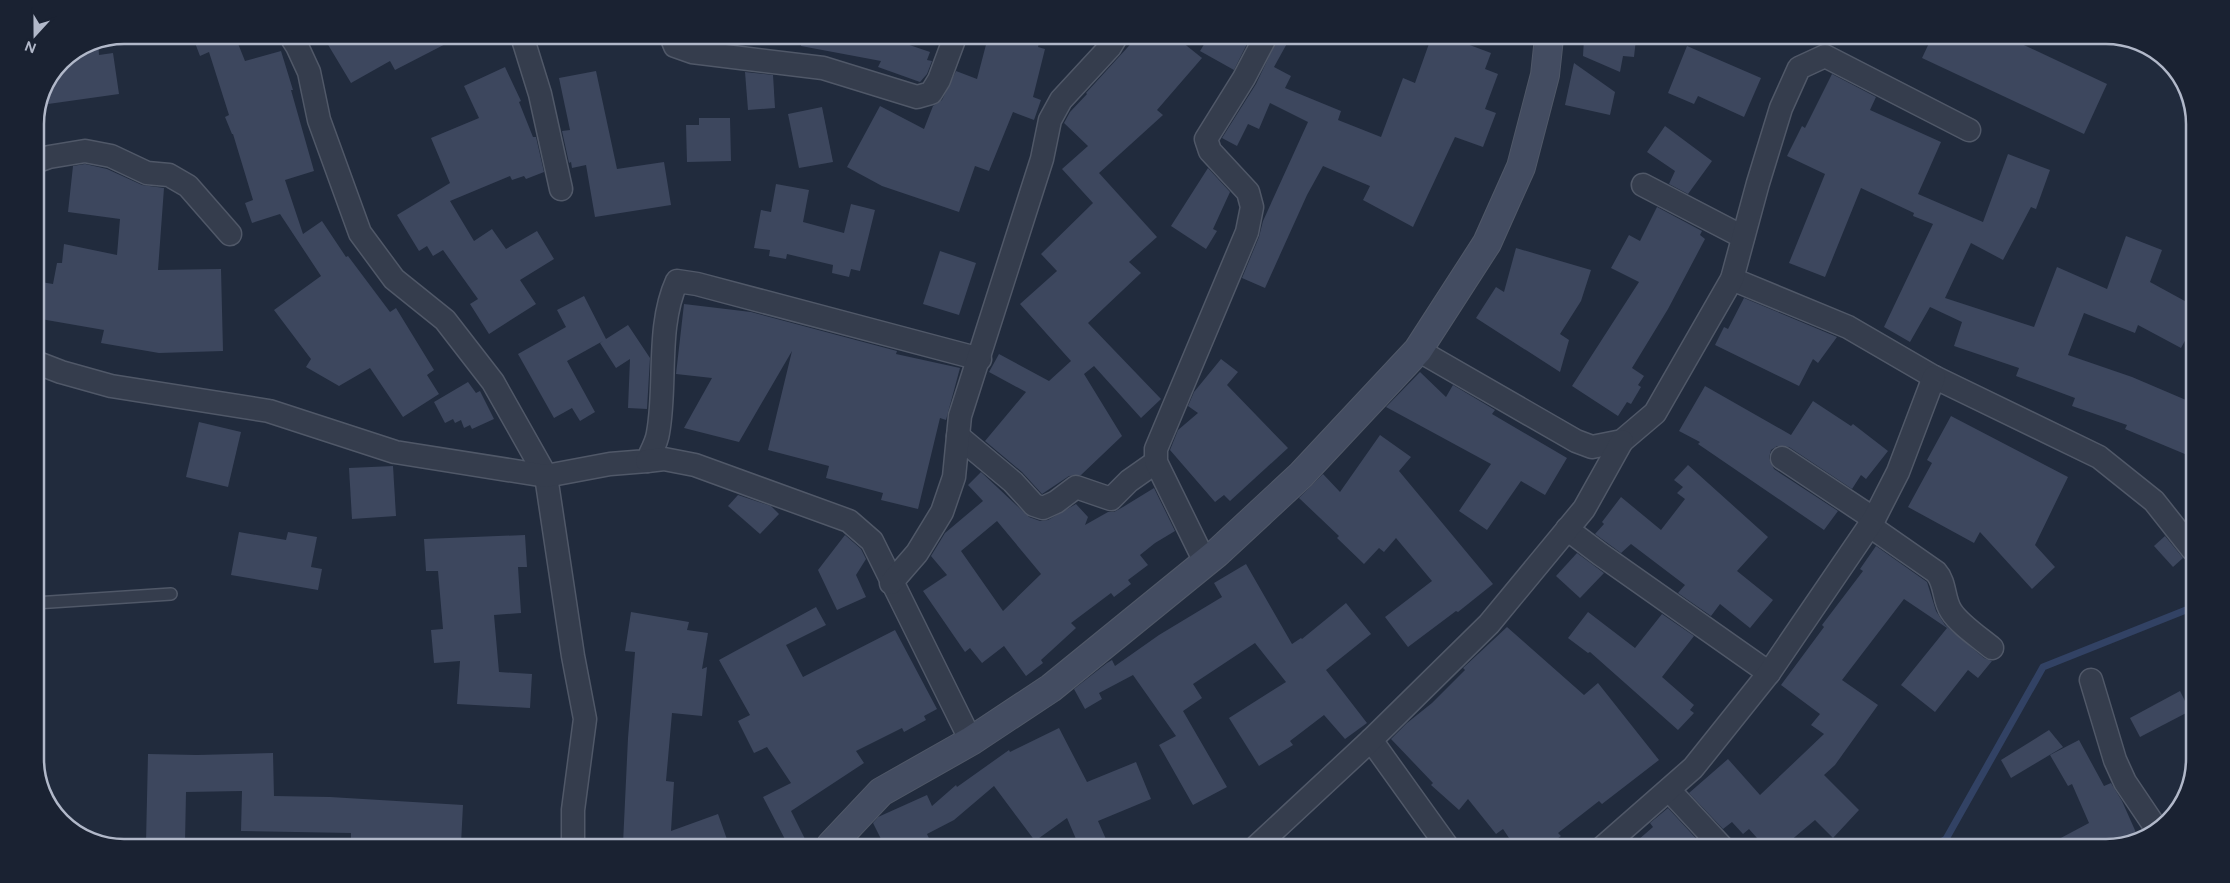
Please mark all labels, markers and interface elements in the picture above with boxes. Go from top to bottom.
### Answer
north arrow [10,10,60,60]
text: N [22,37,39,57]

